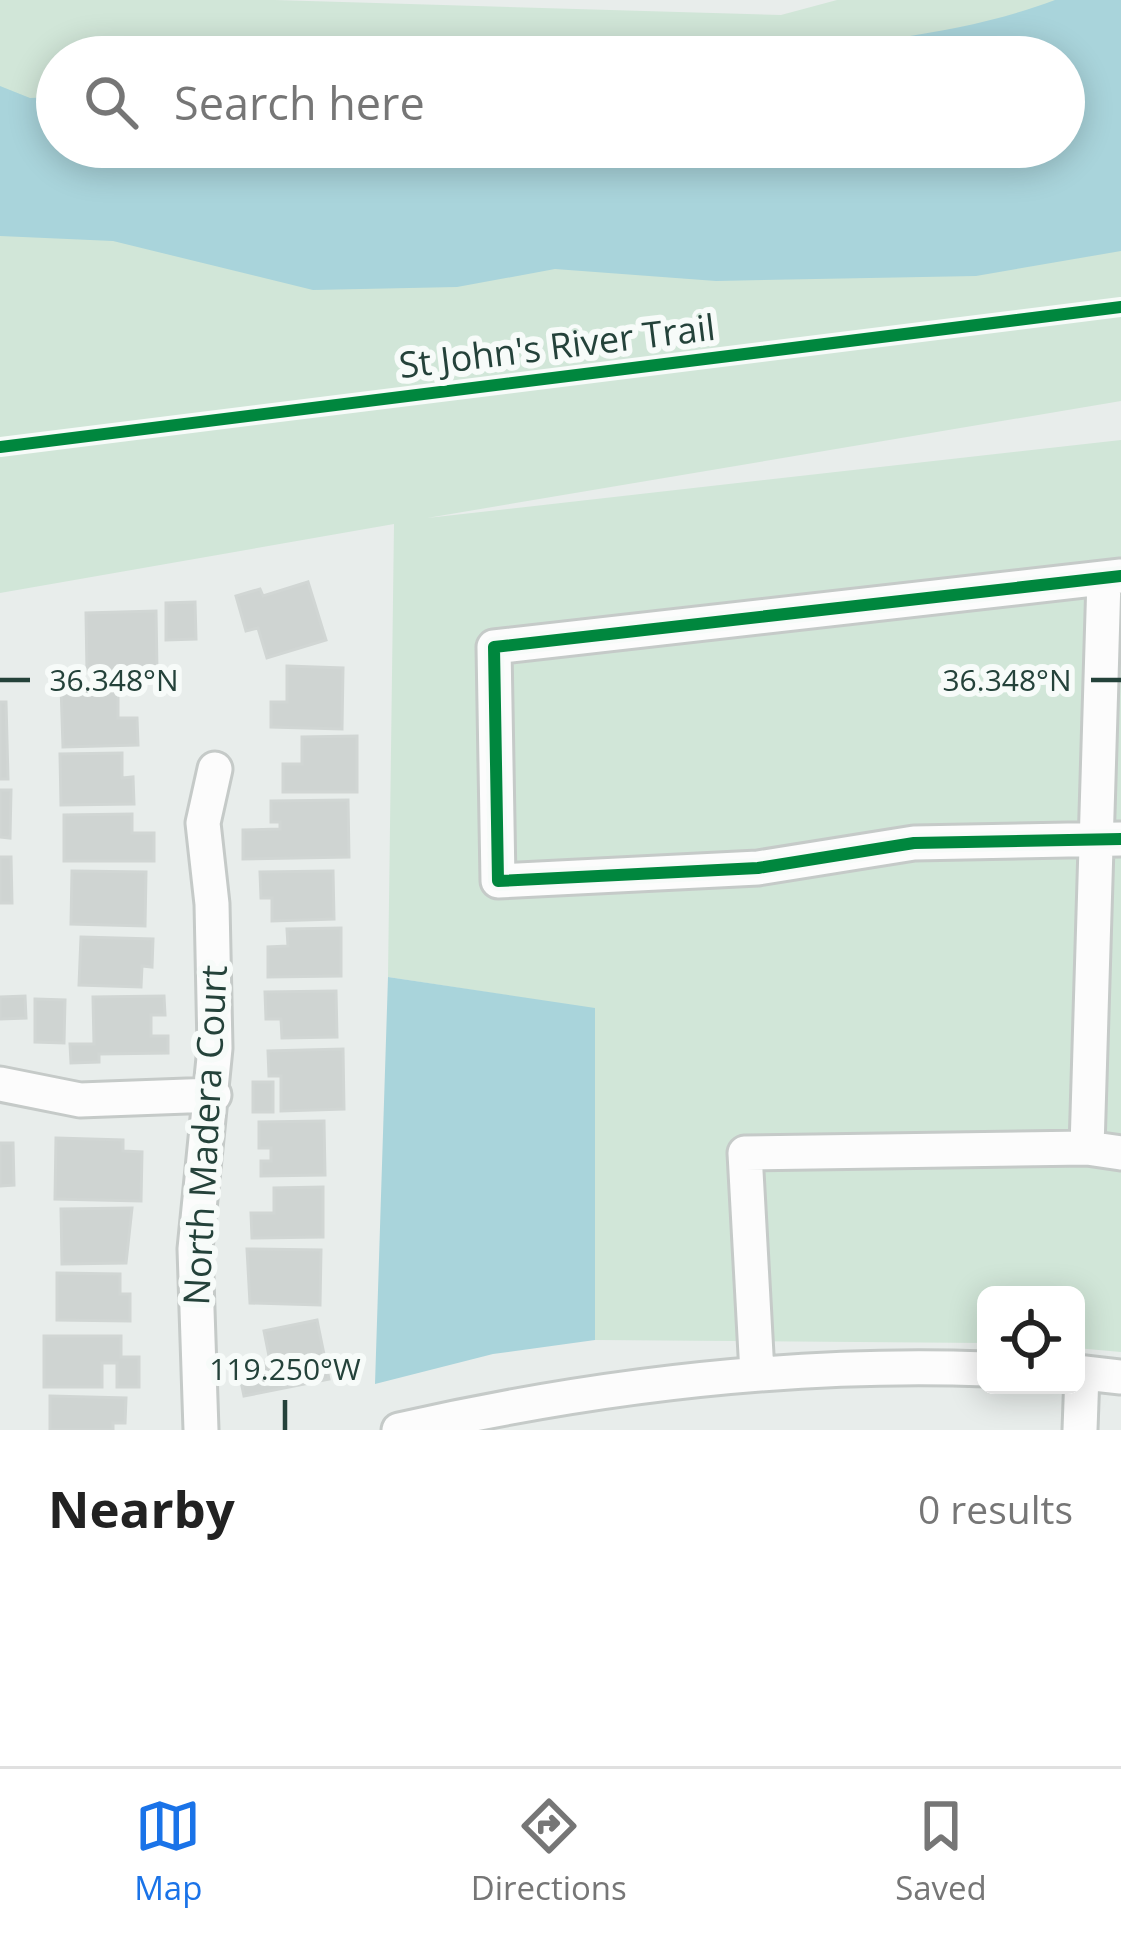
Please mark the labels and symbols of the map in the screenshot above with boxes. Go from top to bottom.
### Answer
street label: St John's River Trail [396,302,718,389]
text: 36.348°N [49,659,179,700]
text: 36.348°N [942,659,1072,700]
street label: North Madera Court [171,964,238,1306]
text: 119.250°W [209,1348,361,1389]

